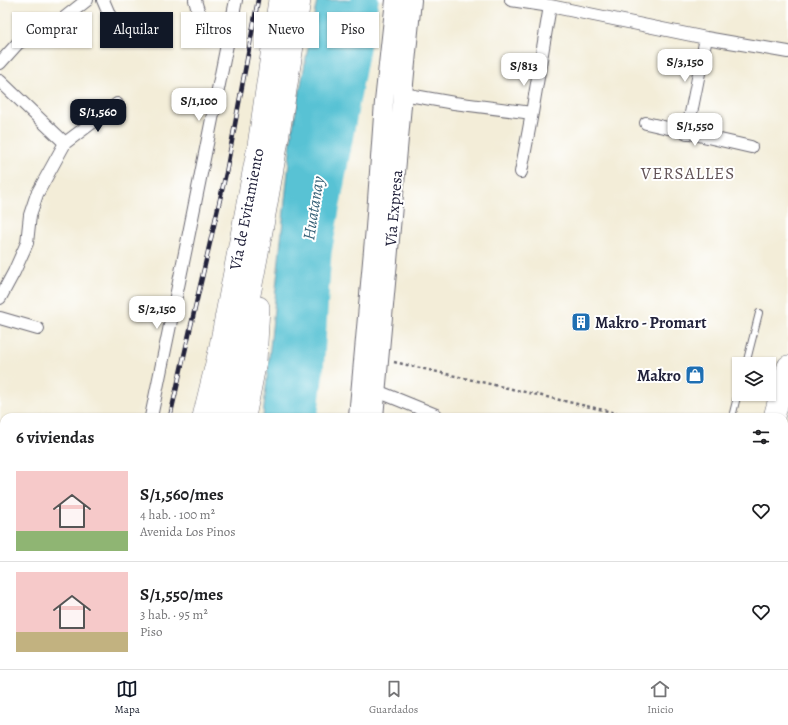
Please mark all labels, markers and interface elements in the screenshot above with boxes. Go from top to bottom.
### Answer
chip: Comprar [12,12,92,48]
chip: Alquilar [100,12,173,48]
chip: Filtros [181,12,246,48]
chip: Nuevo [254,12,319,48]
chip: Piso [327,12,379,48]
pin: S/3,150 [648,49,722,83]
pin: S/813 [496,53,552,87]
text: S/3,150 [666,53,704,70]
text: S/813 [510,57,538,74]
pin: S/1,100 [162,88,236,122]
text: S/1,100 [180,92,218,109]
pin: S/1,560 [61,99,135,133]
text: S/1,560 [79,103,117,120]
pin: S/1,550 [658,113,732,147]
text: S/1,550 [676,117,714,134]
street label: Vía de Evitamiento [224,146,270,273]
district label: VERSALLES [640,162,735,185]
street label: Vía Expresa [380,168,408,248]
water label: Huatanay [297,174,330,242]
pin: S/2,150 [120,296,194,330]
text: S/2,150 [138,300,176,317]
building icon: Makro - Promart [570,311,592,333]
place label: Makro - Promart [595,312,707,334]
map controls [732,357,776,401]
button: layers [732,357,776,401]
shop icon: Makro [684,364,706,386]
place label: Makro [637,365,681,387]
text: 6 viviendas [16,426,94,449]
icon: filters [750,426,772,448]
text: S/1,560/mes [140,483,224,506]
icon: home [48,487,96,535]
icon: heart [750,500,772,522]
text: 4 hab. · 100 m² [140,506,215,523]
text: Avenida Los Pinos [140,523,236,540]
text: S/1,550/mes [140,583,223,606]
icon: home [48,588,96,636]
icon: heart [750,601,772,623]
text: 3 hab. · 95 m² [140,606,208,623]
text: Piso [140,623,162,640]
tab: Mapa [115,678,140,717]
tab: Guardados [369,678,418,717]
tab: Inicio [647,678,673,717]

